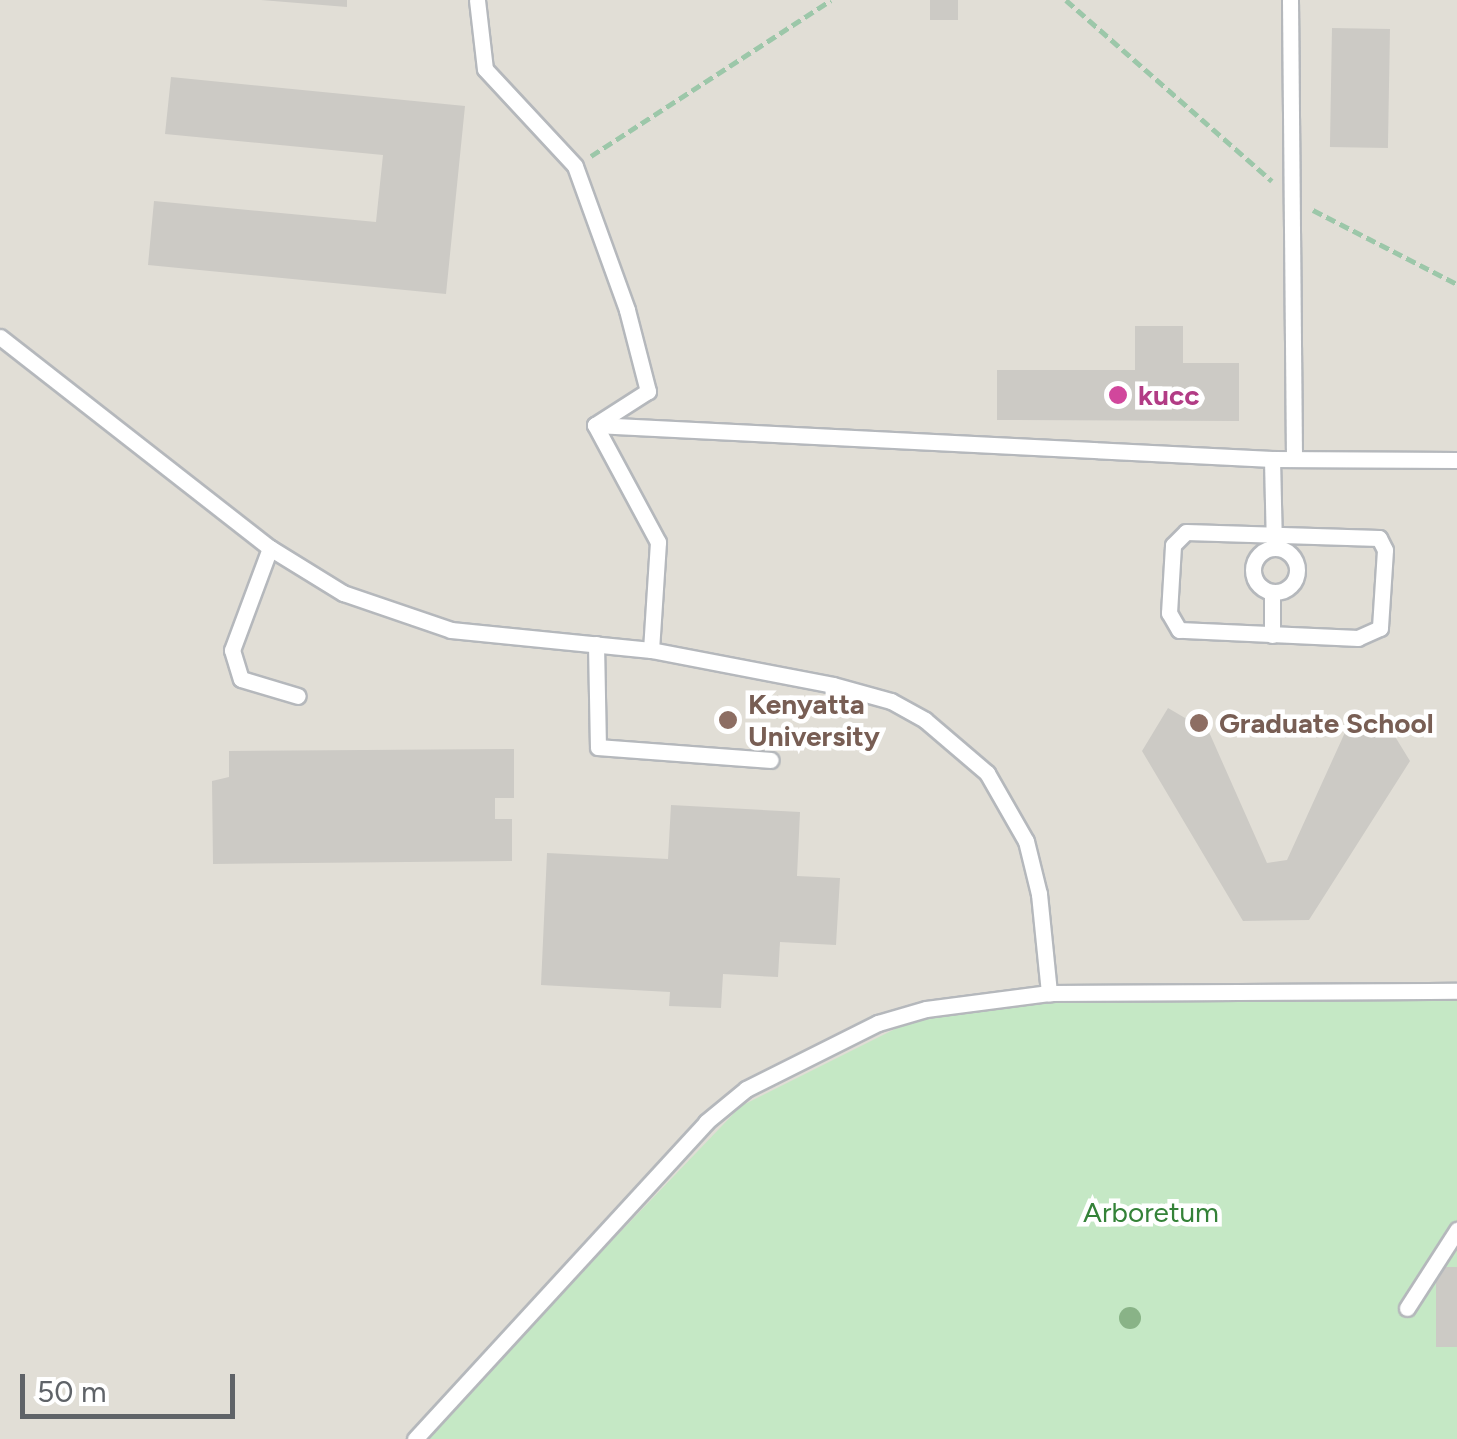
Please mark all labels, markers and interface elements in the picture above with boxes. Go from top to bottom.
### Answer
place label: kucc [1138,378,1200,412]
marker: kucc [1107,384,1129,406]
place label: Kenyatta University [748,687,880,753]
place label: Graduate School [1219,706,1434,740]
marker: Kenyatta University [717,709,739,731]
marker: Graduate School [1188,712,1210,734]
park label: Arboretum [1083,1195,1219,1229]
scale bar [25,1354,240,1416]
text: 50 m [37,1373,106,1410]

